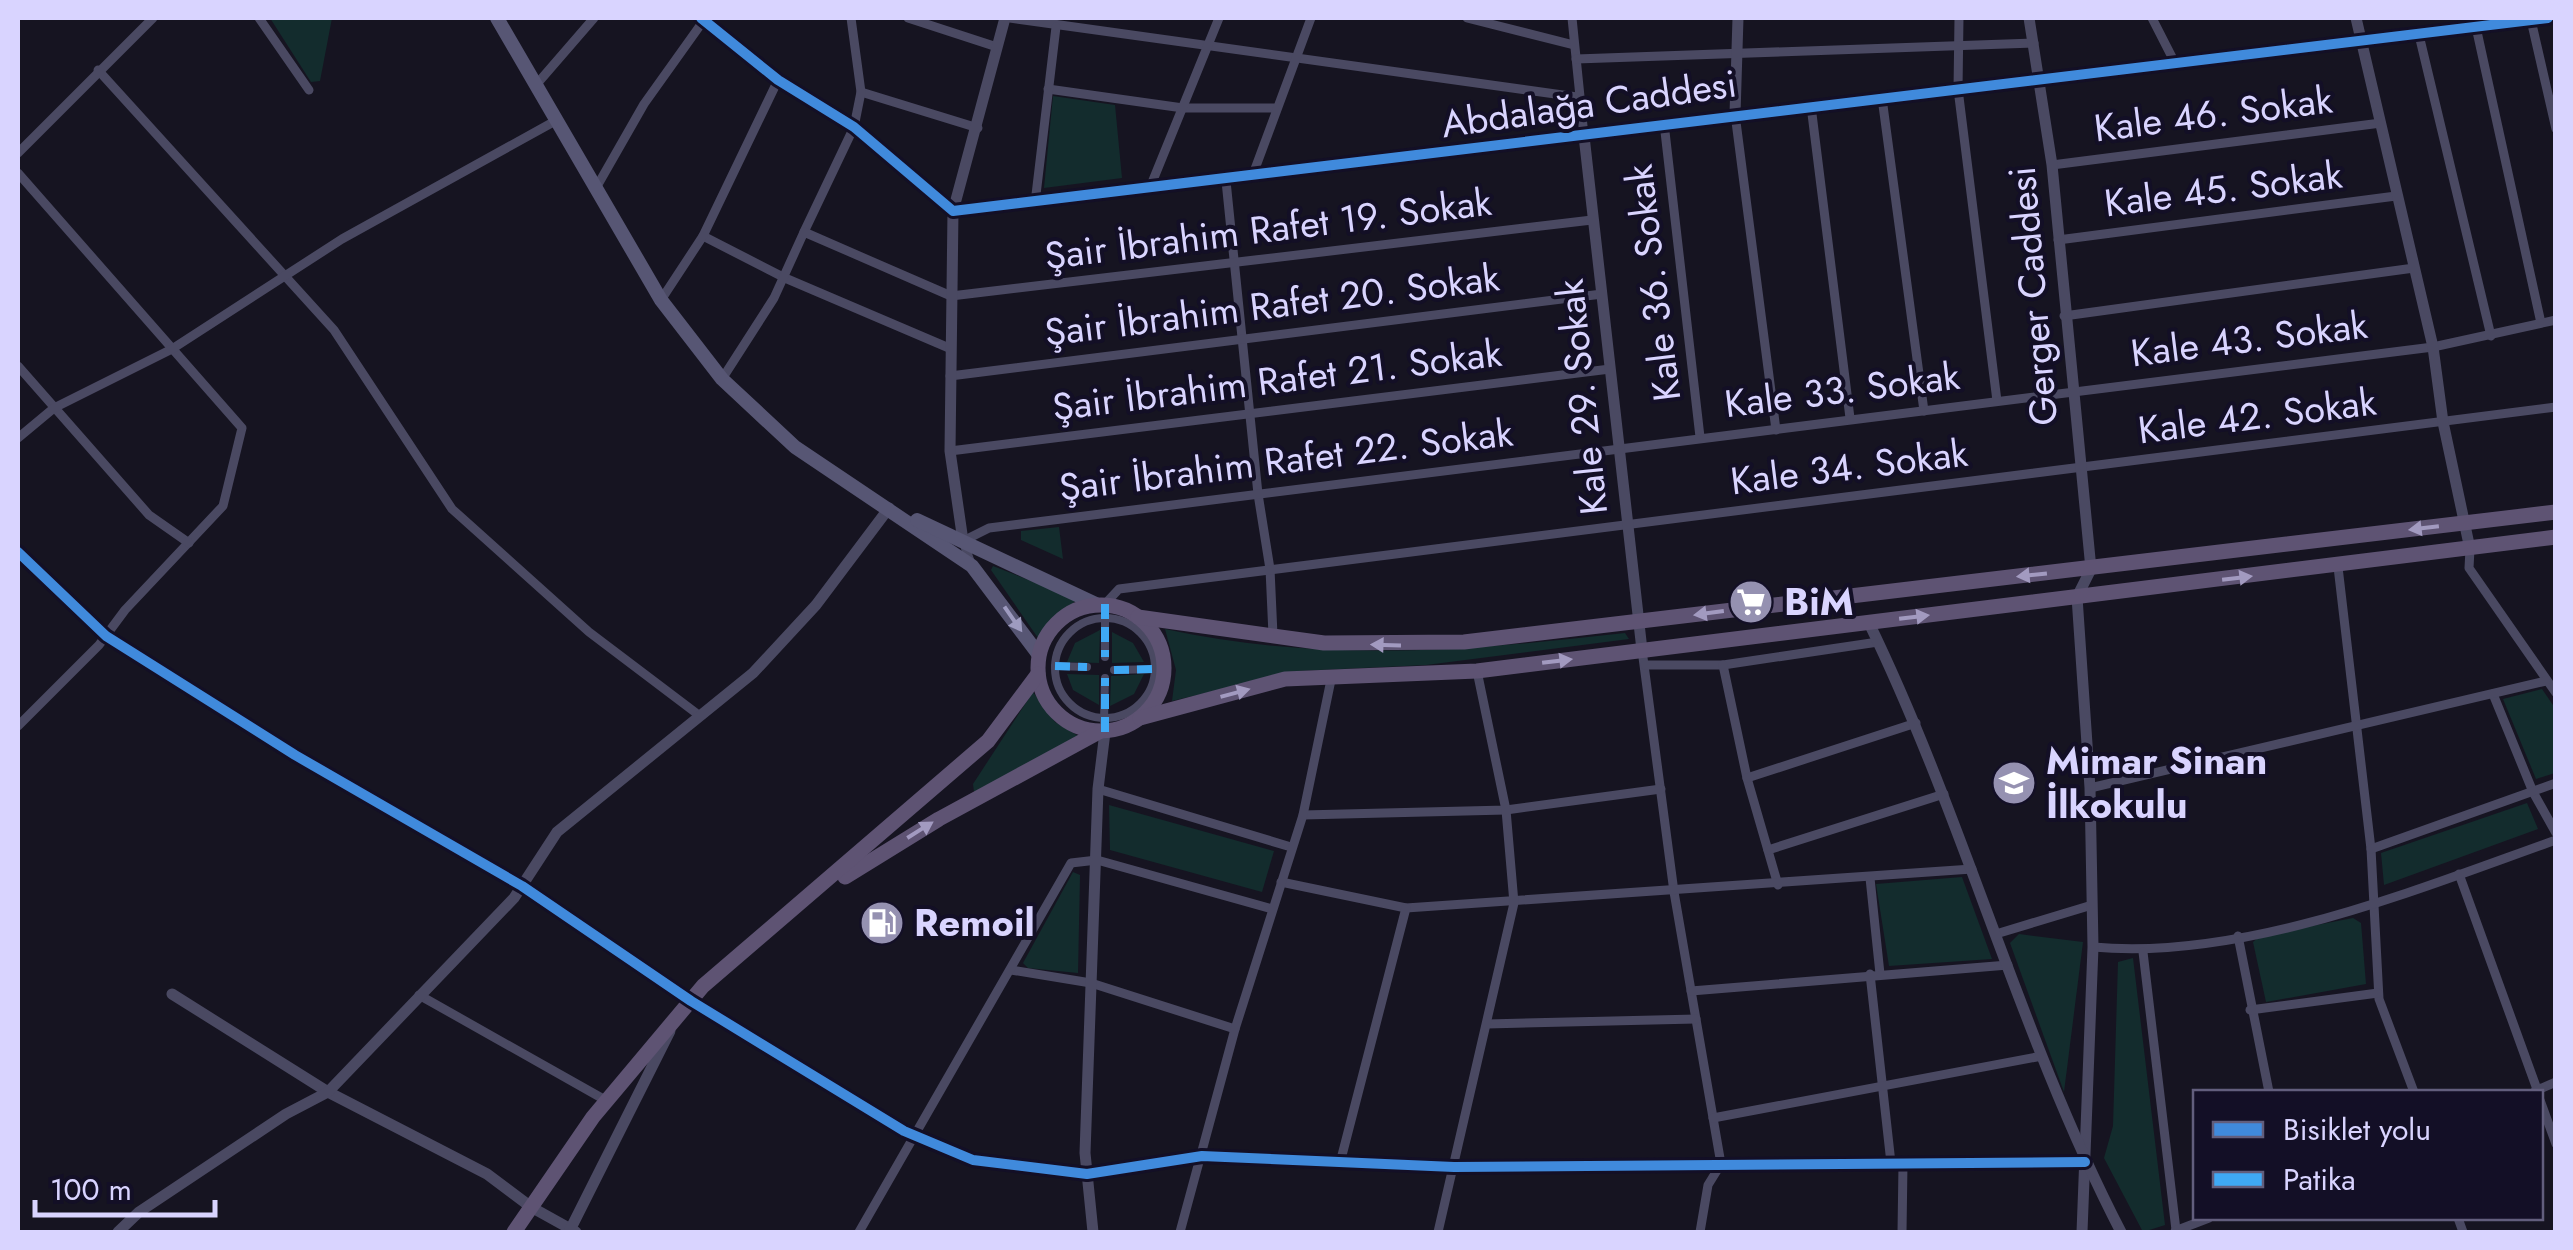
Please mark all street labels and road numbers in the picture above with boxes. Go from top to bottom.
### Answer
street label: Abdalağa Caddesi [1438,56,1740,151]
street label: Kale 46. Sokak [2091,72,2335,155]
street label: Kale 45. Sokak [2101,147,2345,230]
street label: Kale 36. Sokak [1611,161,1694,405]
street label: Gerger Caddesi [1994,164,2071,428]
street label: Şair İbrahim Rafet 19. Sokak [1042,174,1495,283]
street label: Şair İbrahim Rafet 20. Sokak [1041,249,1503,360]
street label: Kale 29. Sokak [1542,276,1621,517]
street label: Kale 43. Sokak [2128,297,2371,380]
street label: Şair İbrahim Rafet 21. Sokak [1049,325,1505,434]
street label: Kale 33. Sokak [1721,348,1963,431]
street label: Kale 42. Sokak [2135,374,2379,457]
street label: Şair İbrahim Rafet 22. Sokak [1056,404,1516,515]
street label: Kale 34. Sokak [1727,425,1971,508]

